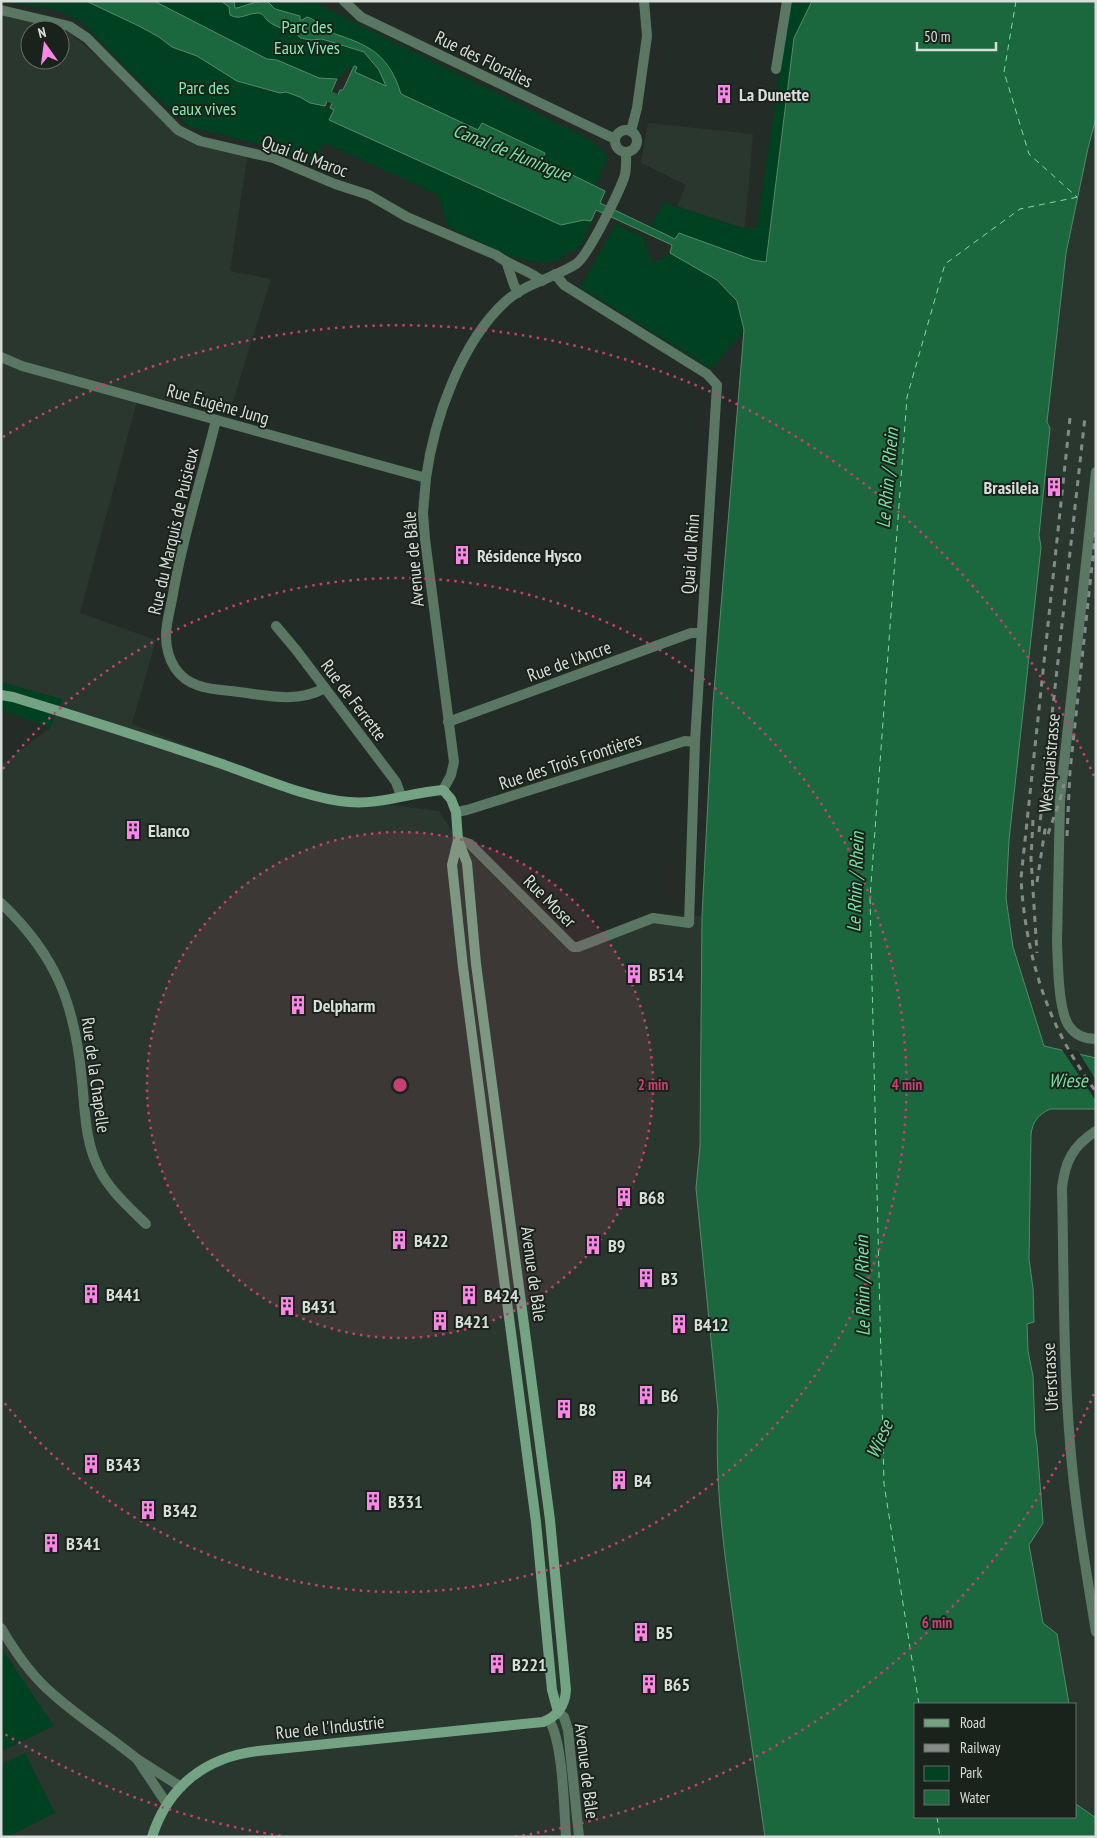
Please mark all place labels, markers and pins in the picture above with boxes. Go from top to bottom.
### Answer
building icon: La Dunette [713,83,735,105]
place label: La Dunette [739,83,810,106]
place label: Brasileia [984,476,1039,499]
building icon: Brasileia [1043,476,1065,498]
building icon: Résidence Hysco [451,544,473,566]
place label: Résidence Hysco [477,544,582,567]
building icon: Elanco [122,819,144,841]
place label: Elanco [148,819,190,842]
building icon: B514 [623,963,645,985]
place label: B514 [649,963,684,986]
building icon: Delpharm [287,994,309,1016]
place label: Delpharm [313,994,376,1017]
centre of rings [391,1076,409,1094]
building icon: B68 [613,1186,635,1208]
place label: B68 [639,1186,665,1209]
building icon: B422 [388,1229,410,1251]
place label: B422 [414,1229,449,1252]
building icon: B9 [582,1234,604,1256]
place label: B9 [608,1234,625,1257]
building icon: B3 [635,1267,657,1289]
place label: B3 [661,1267,678,1290]
building icon: B441 [80,1283,102,1305]
place label: B441 [106,1283,141,1306]
building icon: B424 [458,1284,480,1306]
place label: B424 [484,1284,519,1307]
building icon: B431 [276,1295,298,1317]
place label: B431 [302,1295,337,1318]
building icon: B421 [429,1310,451,1332]
place label: B421 [455,1310,490,1333]
building icon: B412 [668,1313,690,1335]
place label: B412 [694,1313,729,1336]
building icon: B6 [635,1384,657,1406]
place label: B6 [661,1384,678,1407]
building icon: B8 [553,1398,575,1420]
place label: B8 [579,1398,596,1421]
building icon: B343 [80,1453,102,1475]
place label: B343 [106,1453,141,1476]
building icon: B4 [608,1469,630,1491]
place label: B4 [634,1469,652,1492]
building icon: B331 [362,1490,384,1512]
place label: B331 [388,1490,423,1513]
building icon: B342 [137,1499,159,1521]
place label: B342 [163,1499,198,1522]
building icon: B341 [40,1532,62,1554]
place label: B341 [66,1532,101,1555]
building icon: B5 [630,1621,652,1643]
place label: B5 [656,1621,673,1644]
building icon: B221 [486,1653,508,1675]
place label: B221 [512,1653,547,1676]
building icon: B65 [638,1673,660,1695]
place label: B65 [664,1673,690,1696]

